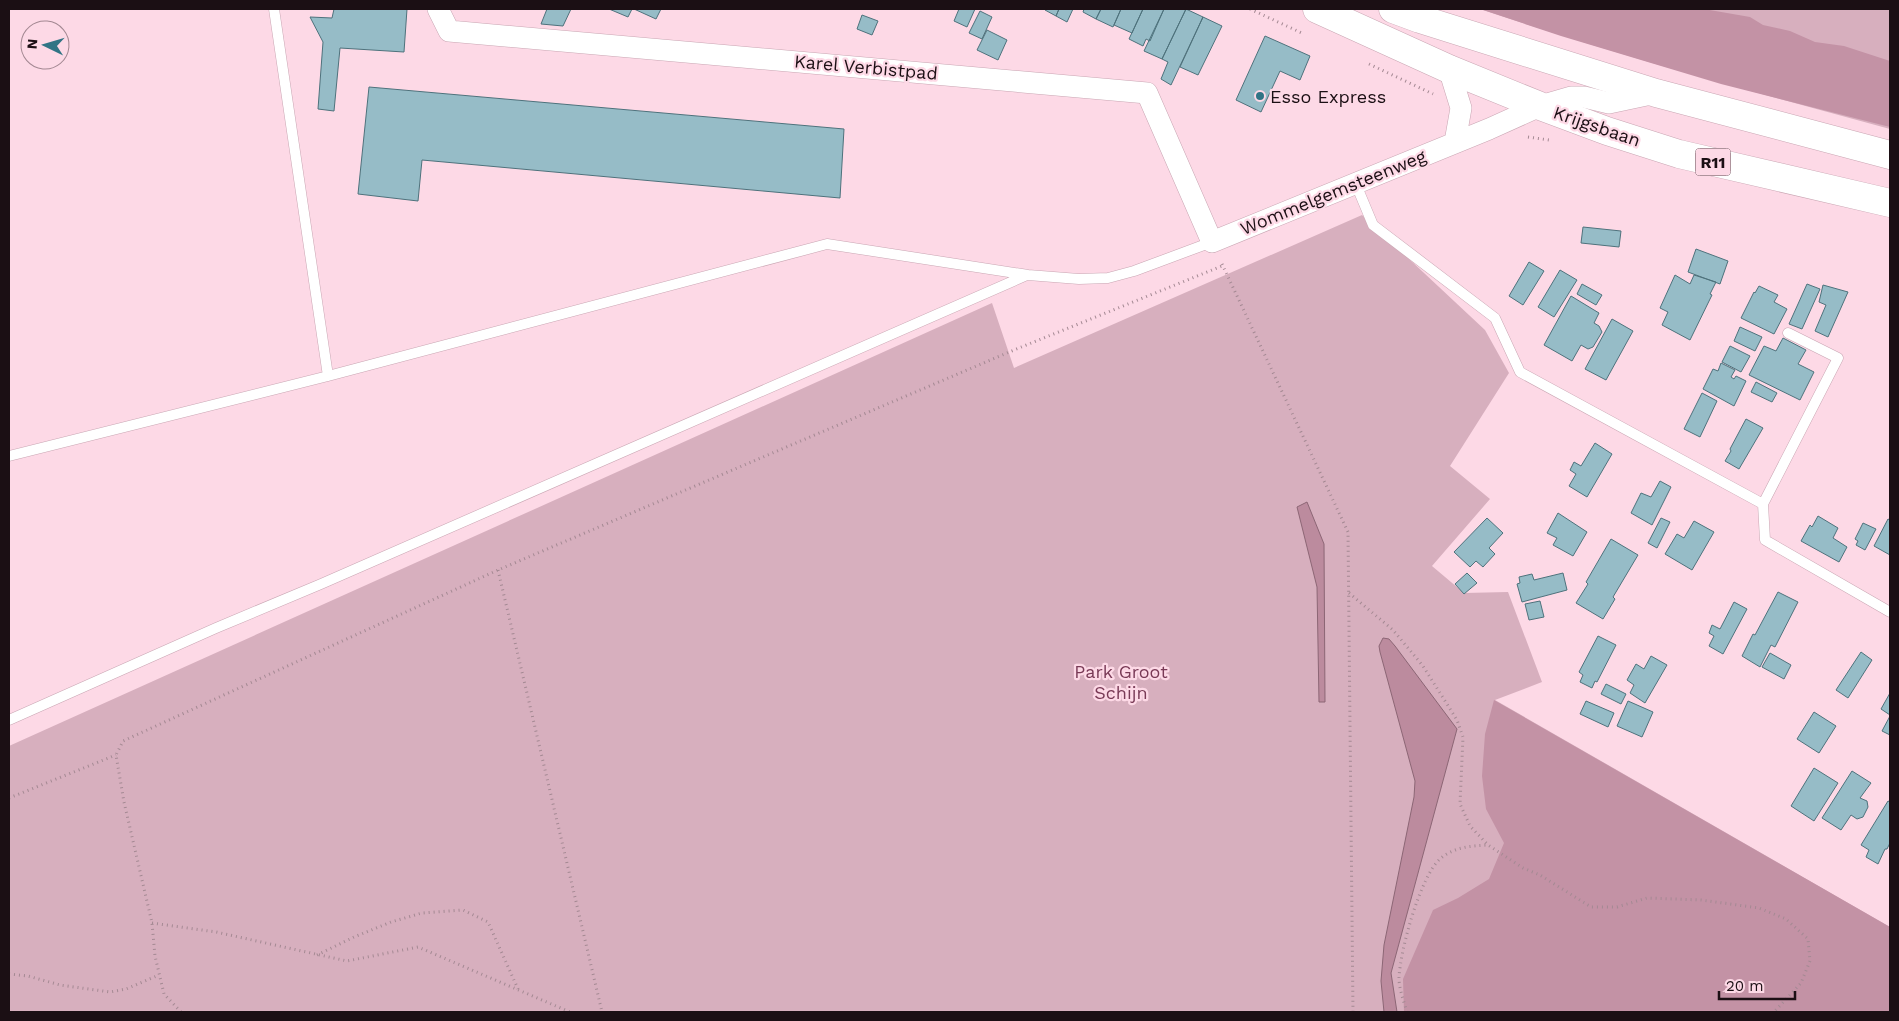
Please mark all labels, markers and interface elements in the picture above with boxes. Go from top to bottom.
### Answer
north arrow [20,20,70,70]
text: N [24,38,40,50]
street label: Karel Verbistpad [793,50,939,84]
place label: Esso Express [1270,86,1386,107]
marker: Esso Express [1254,90,1266,102]
street label: Krijgsbaan [1551,101,1643,151]
street label: Wommelgemsteenweg [1237,145,1429,239]
road number: R11 [1696,148,1730,176]
park label: Park Groot Schijn [1074,661,1168,703]
scale bar [1719,968,1795,1000]
text: 20 m [1726,977,1764,995]

